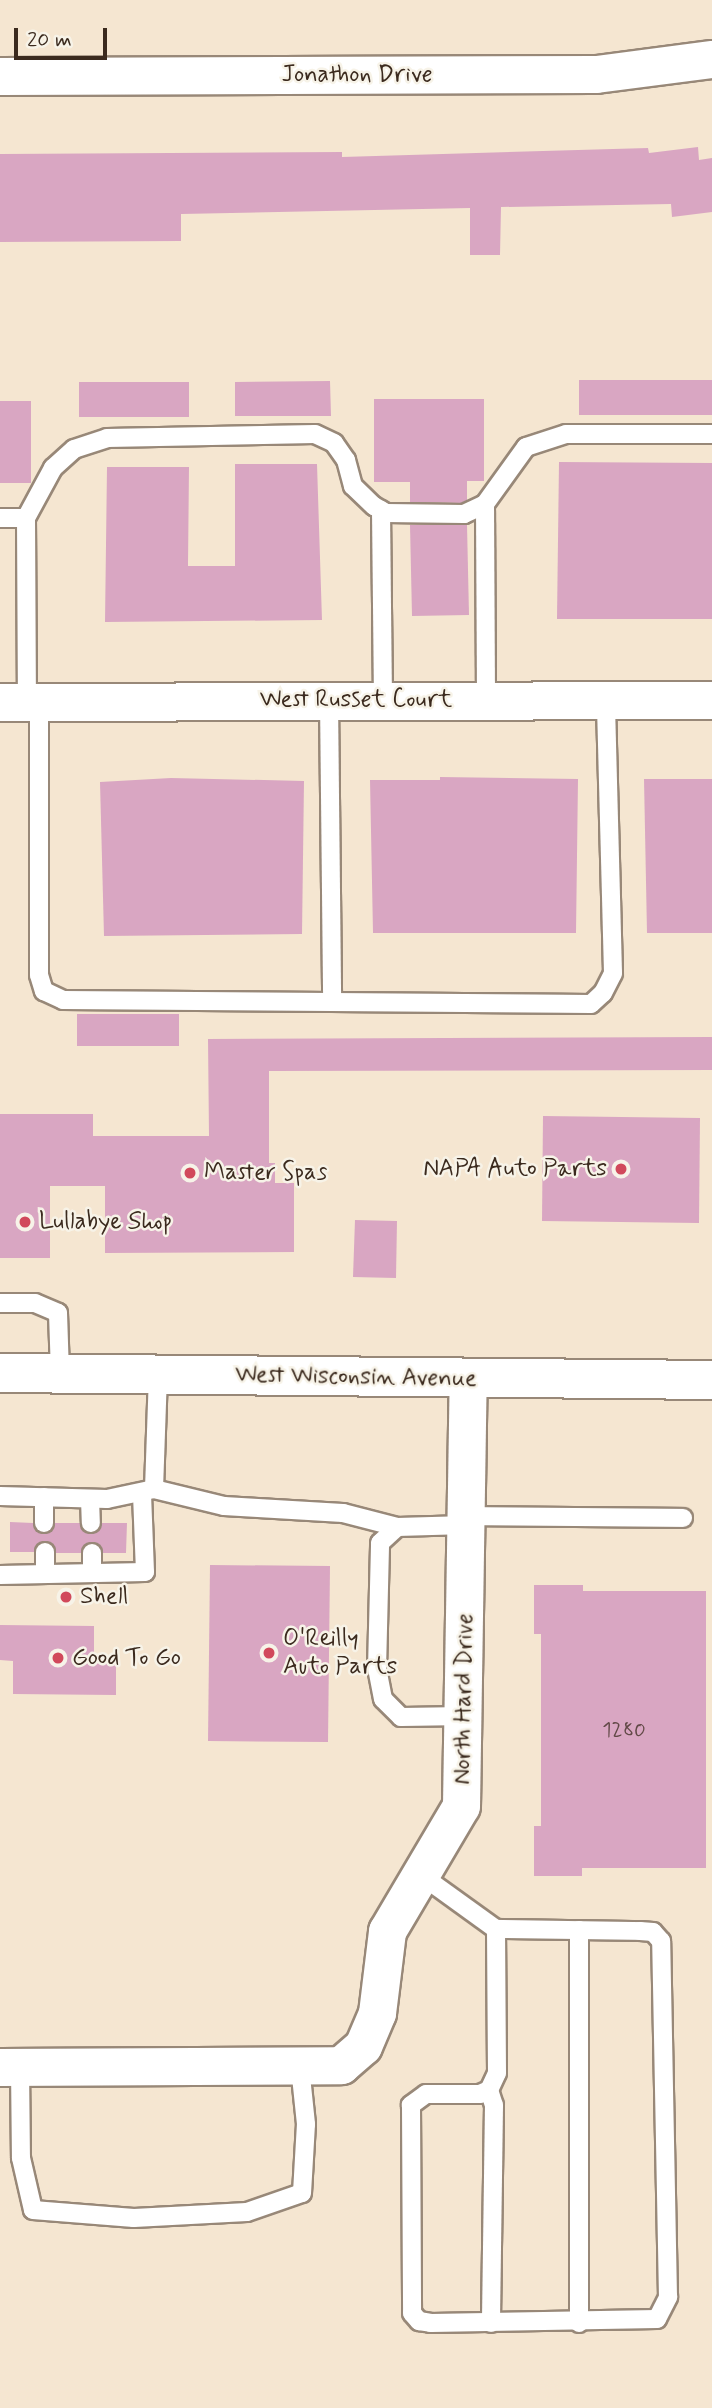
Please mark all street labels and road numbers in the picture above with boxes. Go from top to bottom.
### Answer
street label: Jonathon Drive [282,61,432,89]
street label: West Russet Court [261,686,451,714]
street label: West Wisconsin Avenue [235,1360,477,1394]
street label: North Hard Drive [448,1613,480,1785]

